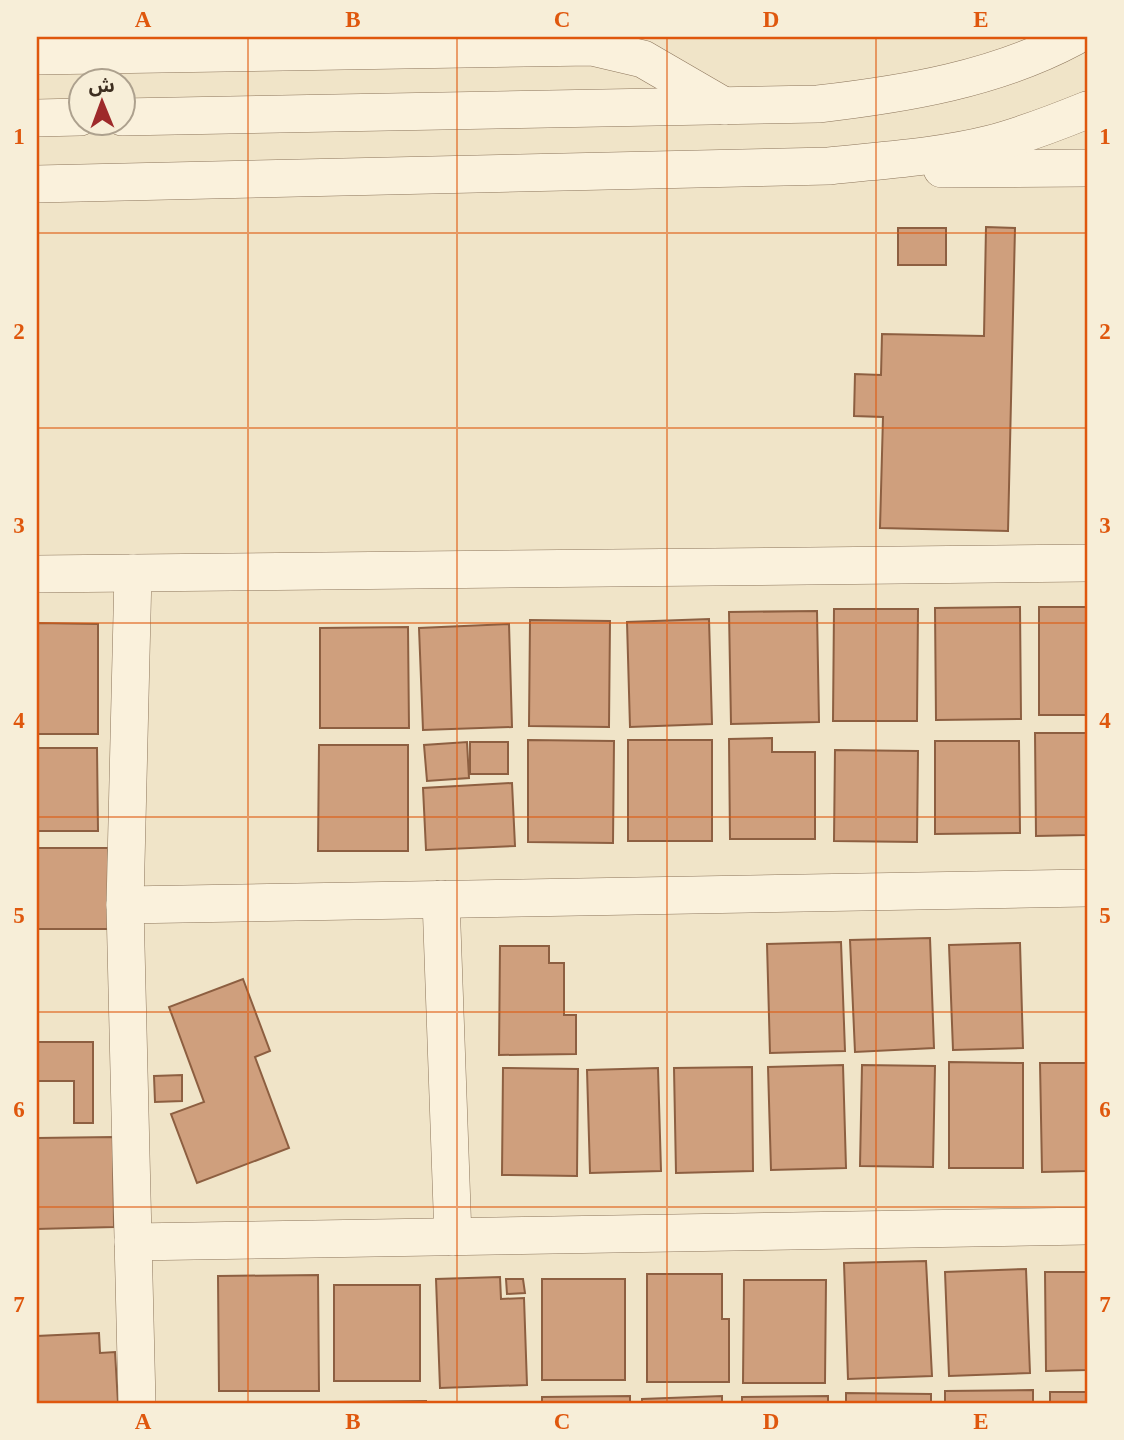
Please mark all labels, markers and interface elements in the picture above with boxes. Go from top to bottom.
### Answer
text: A [135,7,152,32]
text: B [345,7,361,32]
text: C [554,7,570,32]
text: D [763,7,779,32]
text: E [973,7,989,32]
north arrow [66,66,136,136]
text: ش [89,75,115,96]
text: 1 [13,124,25,149]
text: 1 [1099,124,1111,149]
text: 2 [13,319,25,344]
text: 2 [1099,319,1111,344]
text: 3 [13,513,25,538]
text: 3 [1099,513,1111,538]
text: 4 [13,708,25,733]
text: 4 [1099,708,1111,733]
text: 5 [13,903,25,928]
text: 5 [1099,903,1111,928]
text: 6 [13,1097,25,1122]
text: 6 [1099,1097,1111,1122]
text: 7 [13,1292,25,1317]
text: 7 [1099,1292,1111,1317]
text: A [135,1409,152,1434]
text: B [345,1409,361,1434]
text: C [554,1409,570,1434]
text: D [763,1409,779,1434]
text: E [973,1409,989,1434]

